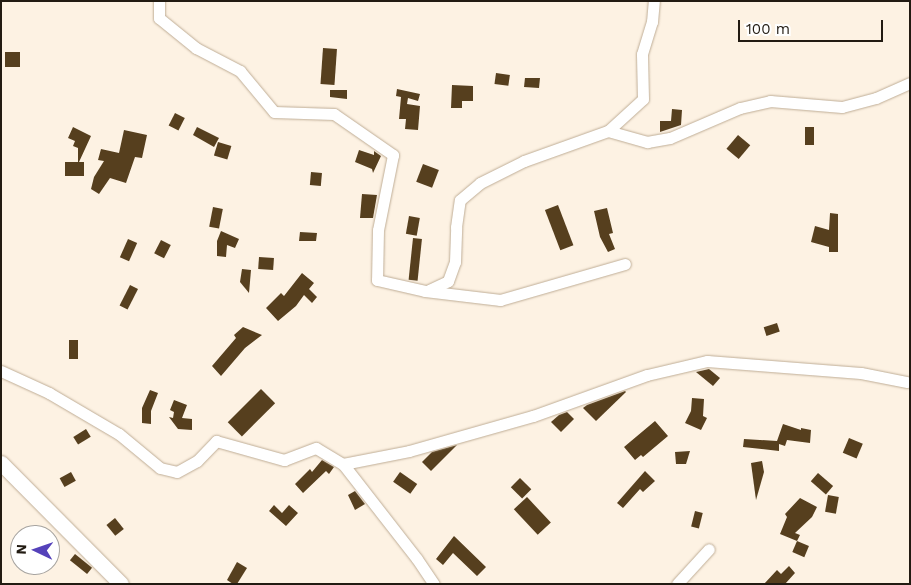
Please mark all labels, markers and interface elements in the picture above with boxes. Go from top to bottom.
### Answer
scale bar [741,10,886,42]
text: 100 m [746,20,790,38]
north arrow [10,525,60,575]
text: N [13,544,29,555]

